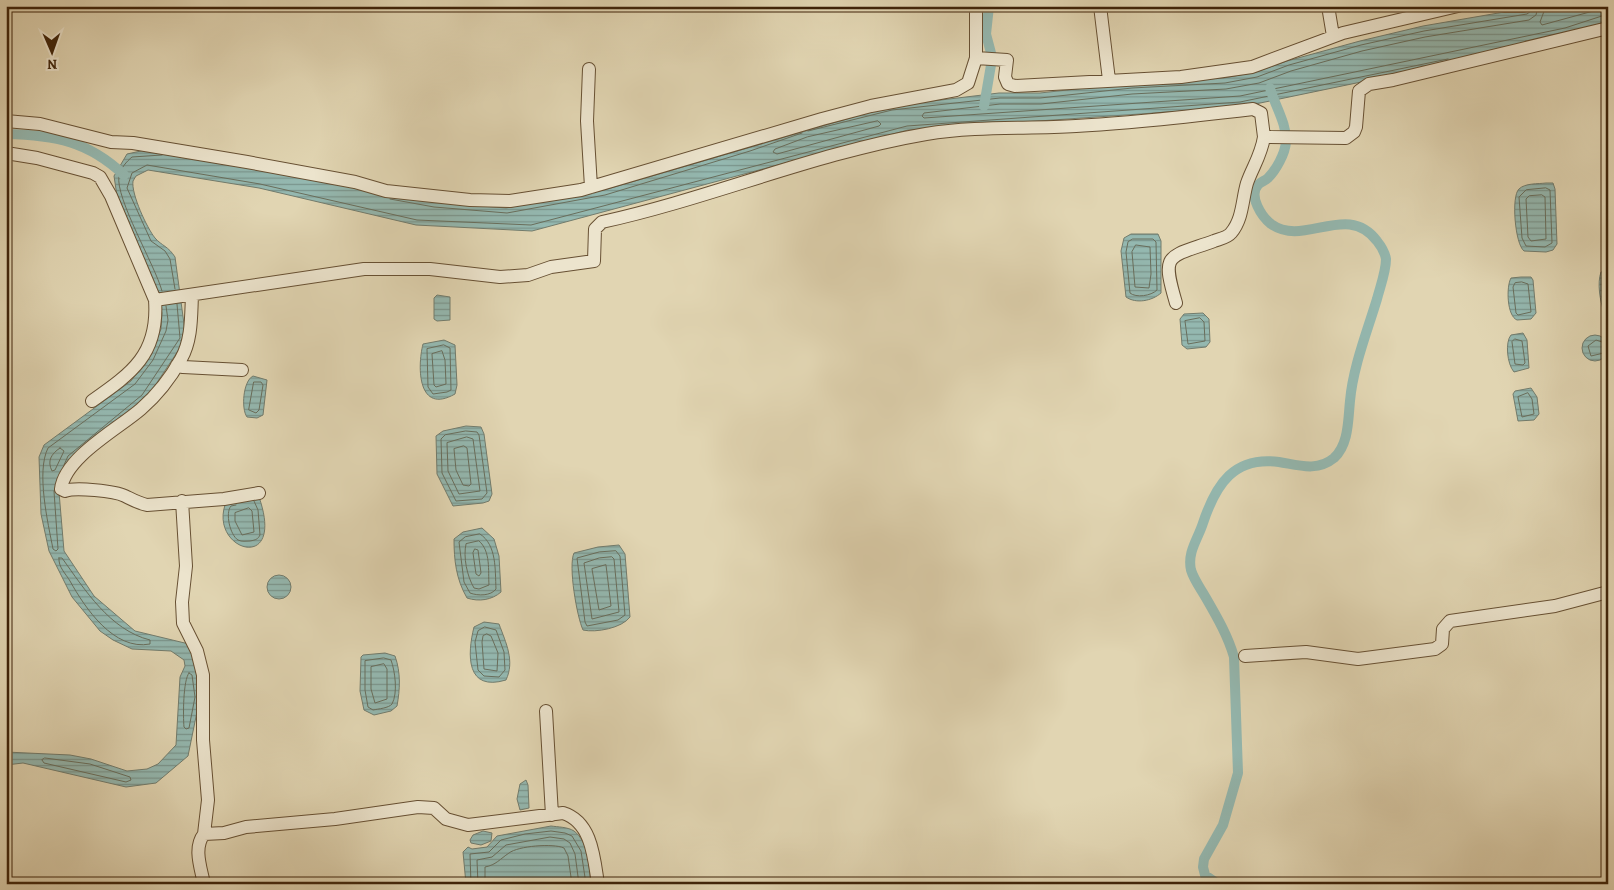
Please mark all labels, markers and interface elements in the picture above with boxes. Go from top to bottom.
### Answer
north arrow [28,28,78,78]
text: N [47,55,58,74]

